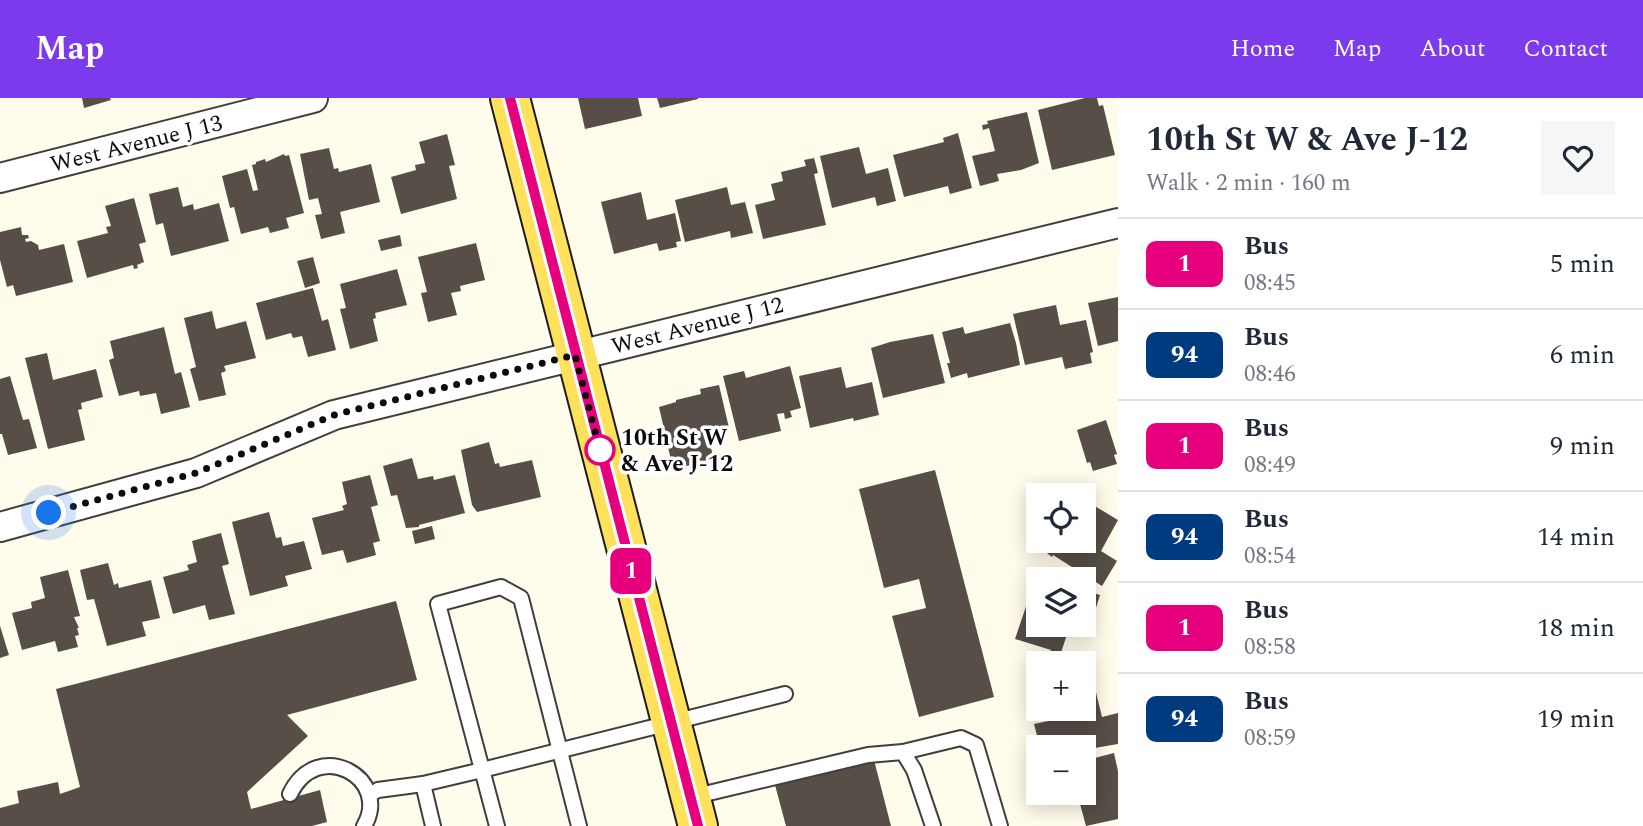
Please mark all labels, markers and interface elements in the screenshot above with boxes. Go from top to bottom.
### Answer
text: Map [35,24,104,74]
text: Home [1230,31,1295,67]
text: Map [1333,31,1381,67]
text: About [1419,31,1485,67]
text: Contact [1523,31,1608,67]
street label: West Avenue J 13 [47,106,226,183]
text: 10th St W & Ave J-12 [1146,115,1468,165]
button: heart [1541,121,1615,195]
text: Walk · 2 min · 160 m [1146,166,1351,201]
text: Bus [1244,226,1289,266]
text: 5 min [1550,244,1615,284]
text: 1 [1178,246,1191,282]
text: 08:45 [1244,266,1296,301]
street label: West Avenue J 12 [608,288,787,365]
text: Bus [1244,317,1289,357]
text: 6 min [1550,335,1615,375]
text: 94 [1171,337,1198,373]
text: 08:46 [1244,357,1296,392]
text: Bus [1244,408,1289,448]
place label: 10th St W & Ave J-12 [621,421,733,482]
text: 9 min [1550,426,1615,466]
text: 1 [1178,428,1191,464]
marker: 10th St W & Ave J-12 [585,435,615,465]
text: 08:49 [1244,448,1296,483]
map controls [1026,483,1096,805]
button: locate [1026,483,1096,553]
your location [31,495,66,530]
text: Bus [1244,499,1289,539]
text: 14 min [1537,517,1615,557]
text: 94 [1171,519,1198,555]
text: 08:54 [1244,539,1296,574]
line badge: 1 [608,548,654,594]
text: 1 [624,553,638,589]
button: layers [1026,567,1096,637]
text: Bus [1244,590,1289,630]
text: 18 min [1537,608,1615,648]
text: 1 [1178,610,1191,646]
text: 08:58 [1244,630,1296,665]
button: + [1026,651,1096,721]
text: Bus [1244,681,1289,721]
text: 19 min [1537,699,1615,739]
text: 94 [1171,701,1198,737]
text: 08:59 [1244,721,1296,756]
button: − [1026,735,1096,805]

